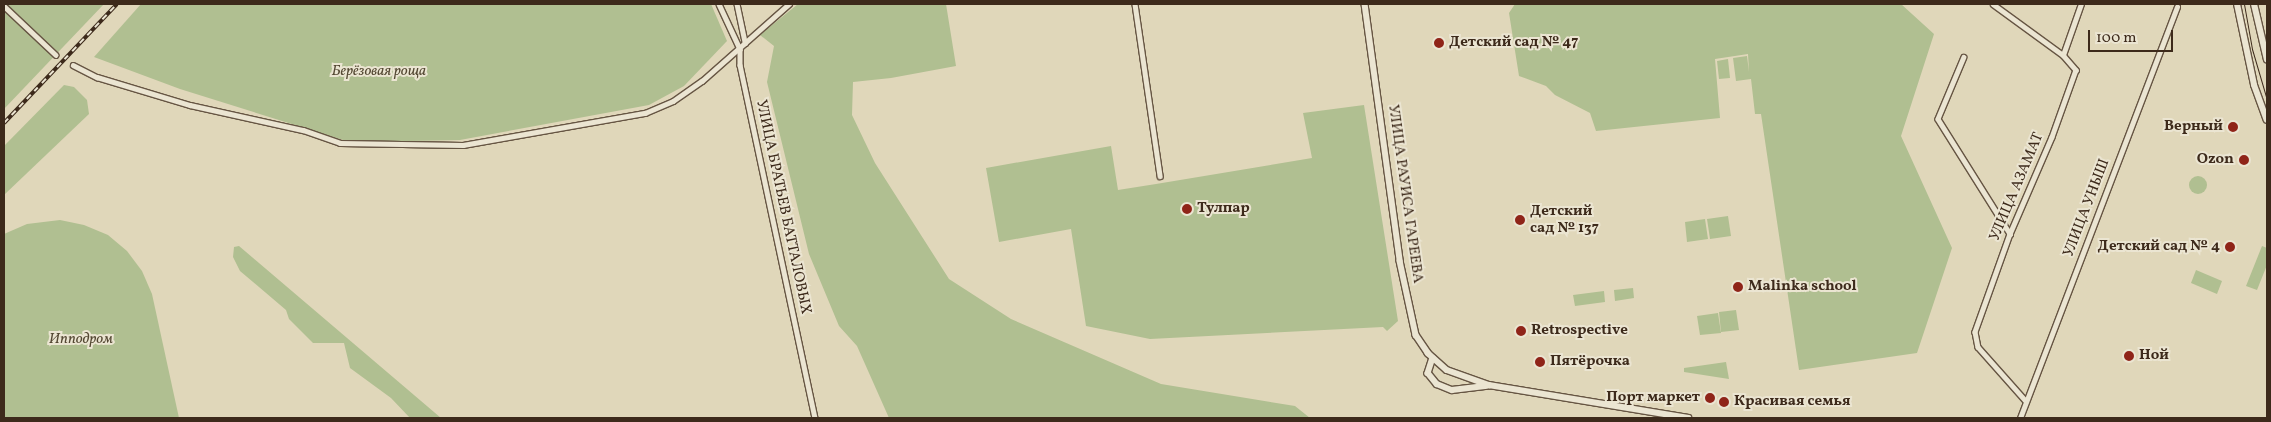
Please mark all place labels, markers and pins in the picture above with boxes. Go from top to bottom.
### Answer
place label: Детский сад № 47 [1449,34,1578,52]
marker: Детский сад № 47 [1433,37,1445,49]
place label: Верный [2164,118,2223,136]
marker: Верный [2227,121,2239,133]
place label: Ozon [2197,151,2234,169]
marker: Ozon [2238,154,2250,166]
place label: Тулпар [1197,200,1250,218]
place label: Детский сад № 137 [1530,202,1599,237]
marker: Тулпар [1181,203,1193,215]
marker: Детский сад № 137 [1514,214,1526,226]
place label: Детский сад № 4 [2098,238,2220,256]
marker: Детский сад № 4 [2224,241,2236,253]
place label: Malinka school [1748,278,1857,296]
marker: Malinka school [1732,281,1744,293]
place label: Retrospective [1531,322,1628,340]
marker: Retrospective [1515,325,1527,337]
place label: Ной [2139,347,2169,365]
marker: Ной [2123,350,2135,362]
place label: Пятёрочка [1550,353,1630,371]
marker: Пятёрочка [1534,356,1546,368]
place label: Порт маркет [1606,389,1700,407]
marker: Порт маркет [1704,392,1716,404]
place label: Красивая семья [1734,393,1851,411]
marker: Красивая семья [1718,396,1730,408]

